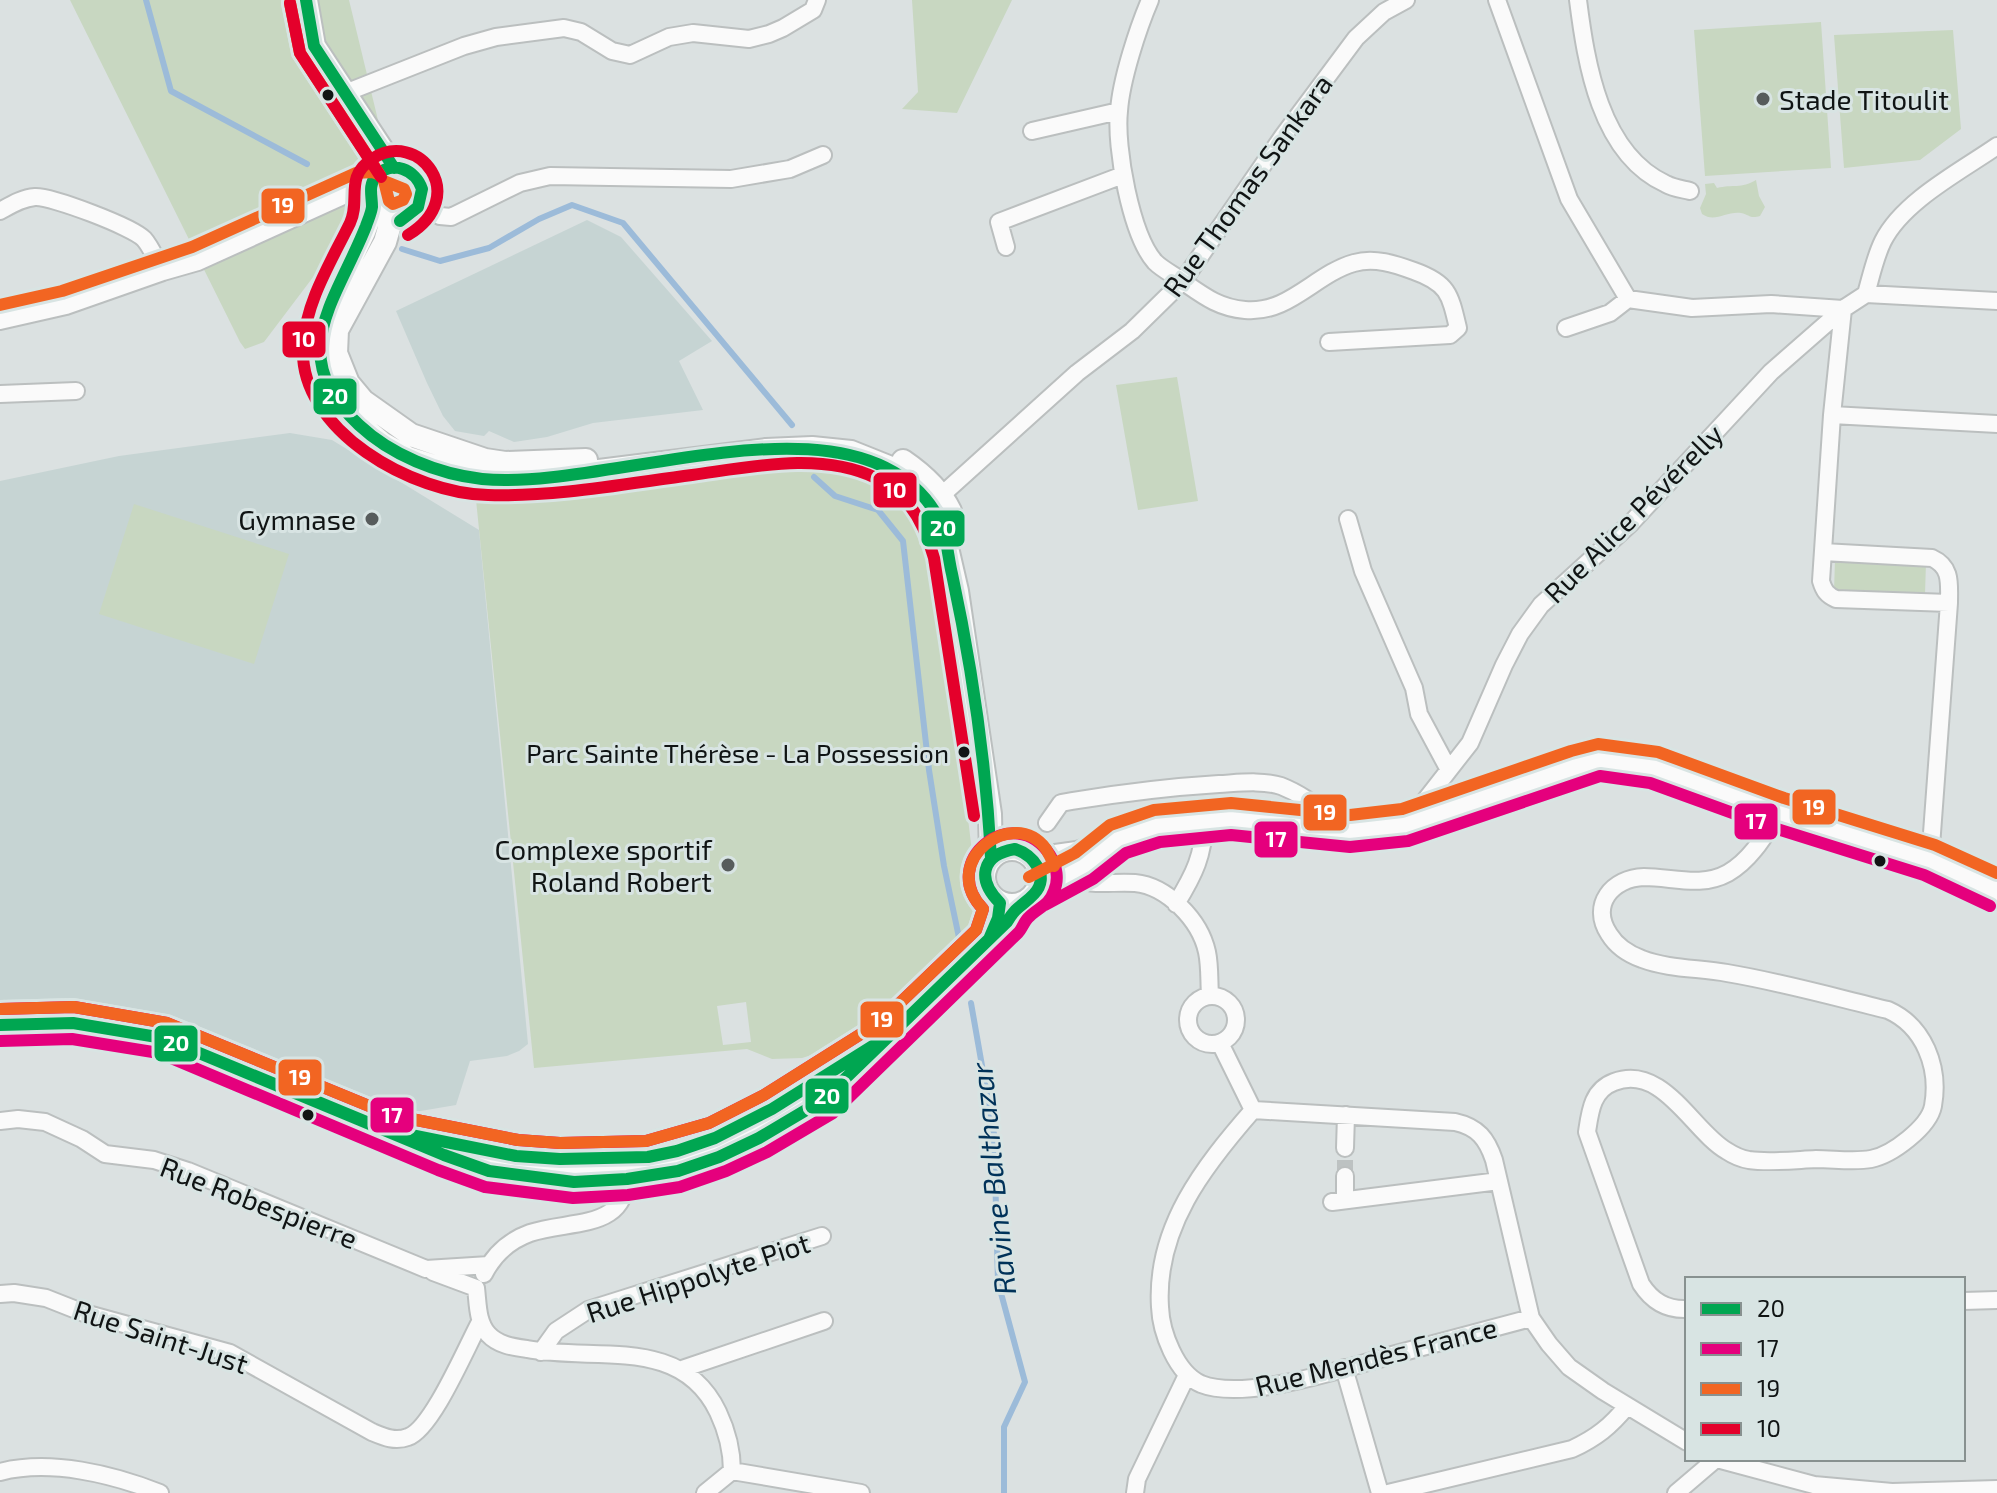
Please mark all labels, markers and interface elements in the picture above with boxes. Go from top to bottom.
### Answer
street label: Rue Thomas Sankara [1155,67,1339,303]
place label: Stade Titoulit [1779,82,1949,116]
unlabelled marker [320,87,336,103]
marker: Stade Titoulit [1754,90,1772,108]
line badge: 19 [260,187,306,225]
text: 19 [272,191,294,217]
line badge: 10 [281,320,327,359]
text: 10 [292,325,316,351]
line badge: 20 [312,377,358,416]
text: 20 [322,382,348,408]
street label: Rue Alice Pévérelly [1536,416,1730,610]
line badge: 10 [872,471,918,509]
text: 10 [883,476,907,502]
place label: Gymnase [238,502,356,536]
line badge: 20 [920,509,966,548]
marker: Gymnase [363,510,381,528]
text: 20 [930,514,956,540]
place label: Parc Sainte Thérèse - La Possession [526,737,949,768]
marker: Parc Sainte Thérèse - La Possession [956,744,972,760]
line badge: 19 [1791,788,1837,826]
line badge: 19 [1302,793,1348,832]
text: 19 [1803,793,1825,819]
text: 19 [1314,798,1336,824]
line badge: 17 [1733,802,1779,841]
text: 17 [1745,807,1767,833]
line badge: 17 [1253,820,1299,859]
text: 17 [1265,825,1287,851]
place label: Complexe sportif Roland Robert [494,832,713,898]
unlabelled marker [1872,853,1888,869]
marker: Complexe sportif Roland Robert [719,856,737,874]
line badge: 19 [859,1000,905,1039]
text: 19 [871,1005,893,1031]
line badge: 20 [153,1024,199,1063]
text: 20 [163,1029,189,1055]
line badge: 19 [277,1058,323,1097]
water label: Ravine Balthazar [962,1060,1022,1297]
text: 19 [289,1063,311,1089]
line badge: 20 [804,1077,850,1115]
text: 20 [814,1082,840,1108]
line badge: 17 [369,1096,415,1134]
text: 17 [381,1101,403,1127]
unlabelled marker [300,1107,316,1123]
street label: Rue Robespierre [156,1149,362,1255]
street label: Rue Hippolyte Piot [582,1225,814,1329]
legend [1685,1277,1965,1461]
street label: Rue Saint-Just [70,1292,252,1380]
text: 20 [1757,1293,1785,1322]
street label: Rue Mendès France [1252,1310,1500,1402]
text: 17 [1757,1333,1779,1362]
text: 19 [1757,1373,1780,1402]
text: 10 [1757,1413,1781,1442]

